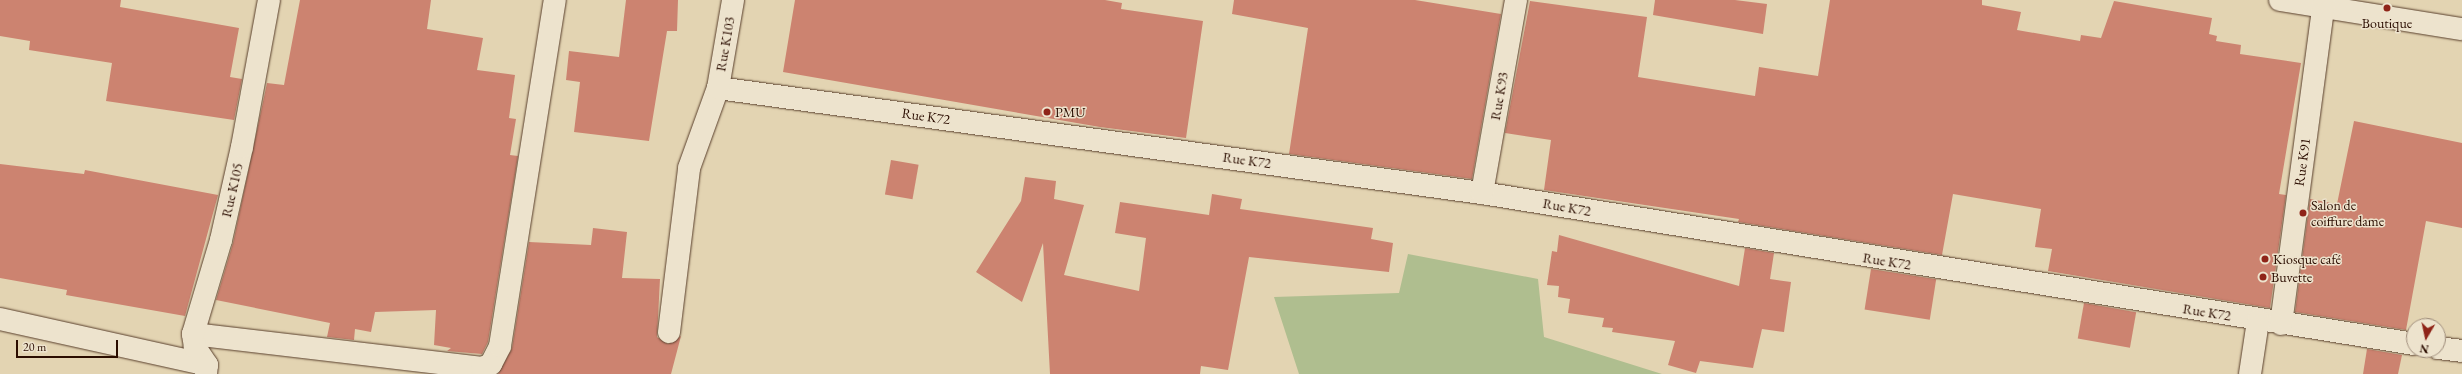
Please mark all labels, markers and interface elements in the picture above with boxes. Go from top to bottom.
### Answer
marker: Boutique [2382,3,2392,13]
street label: Rue K103 [712,15,738,73]
place label: Boutique [2362,15,2412,31]
street label: Rue K93 [1487,71,1511,121]
street label: Rue K72 [901,104,951,128]
place label: PMU [1055,104,1086,120]
marker: PMU [1042,107,1052,117]
street label: Rue K91 [2290,137,2314,187]
street label: Rue K72 [1222,148,1272,172]
street label: Rue K105 [218,161,246,219]
street label: Rue K72 [1542,195,1592,219]
place label: Salon de coiffure dame [2311,197,2384,230]
marker: Salon de coiffure dame [2298,208,2308,218]
street label: Rue K72 [1862,249,1912,273]
place label: Kiosque café [2273,251,2341,267]
marker: Kiosque café [2260,254,2270,264]
place label: Buvette [2271,269,2312,285]
marker: Buvette [2258,272,2268,282]
street label: Rue K72 [2182,300,2232,324]
north arrow [2406,318,2446,358]
scale bar [18,332,120,358]
text: 20 m [23,339,46,355]
text: N [2419,341,2430,356]

